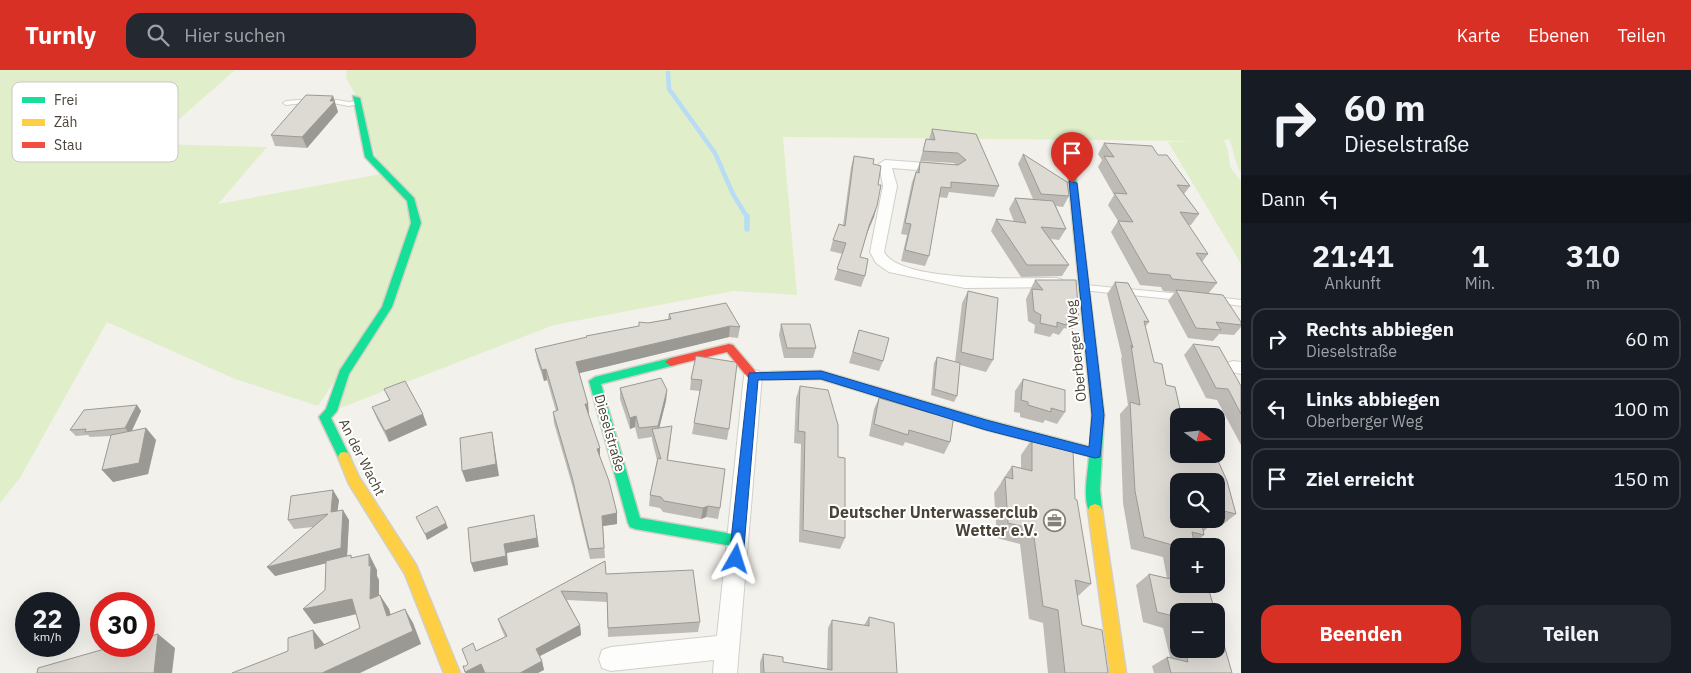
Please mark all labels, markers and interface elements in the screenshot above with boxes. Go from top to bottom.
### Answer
search box [126,13,476,58]
text: Turnly [25,19,96,51]
icon: search [144,21,172,49]
text: Hier suchen [184,23,286,47]
text: Karte [1457,24,1500,47]
text: Ebenen [1528,24,1589,47]
text: Teilen [1617,24,1666,47]
legend [12,82,178,162]
text: 60 m [1344,85,1426,131]
icon: right [1261,90,1326,155]
text: Frei [54,91,78,109]
text: Zäh [54,113,78,131]
text: Dieselstraße [1344,129,1469,158]
pin [1051,132,1093,183]
text: Stau [54,136,82,154]
icon: arrive [1058,139,1086,167]
icon: left [1315,185,1343,213]
text: Dann [1261,187,1305,211]
text: 21:41 [1312,236,1394,275]
text: 1 [1471,236,1489,275]
text: 310 [1566,236,1620,275]
text: Ankunft [1325,273,1381,293]
text: Min. [1465,273,1495,293]
text: m [1586,273,1600,293]
street label: Oberberger Weg [1062,299,1090,403]
text: Rechts abbiegen [1306,317,1454,341]
icon: right [1263,325,1291,353]
text: 60 m [1625,327,1669,351]
text: Dieselstraße [1306,341,1397,361]
text: Links abbiegen [1306,387,1440,411]
street label: Dieselstraße [590,392,630,474]
icon: left [1263,395,1291,423]
text: 100 m [1614,397,1669,421]
north arrow [1170,408,1225,462]
map controls [1170,408,1225,658]
text: Oberberger Weg [1306,411,1423,431]
street label: An der Wacht [335,415,389,499]
icon: arrive [1263,465,1291,493]
text: Ziel erreicht [1306,467,1414,491]
text: 150 m [1614,467,1669,491]
button: search [1170,473,1225,528]
place label: Deutscher Unterwasserclub Wetter e.V. [829,502,1038,540]
office icon: Deutscher Unterwasserclub Wetter e.V. [1042,509,1066,533]
position arrow [709,532,761,584]
button: + [1170,538,1225,593]
speed limit sign: 30 [90,592,155,657]
text: 22 [32,602,63,635]
button: − [1170,603,1225,658]
button: Beenden [1261,605,1461,663]
button: Teilen [1471,605,1671,663]
text: km/h [33,629,62,644]

